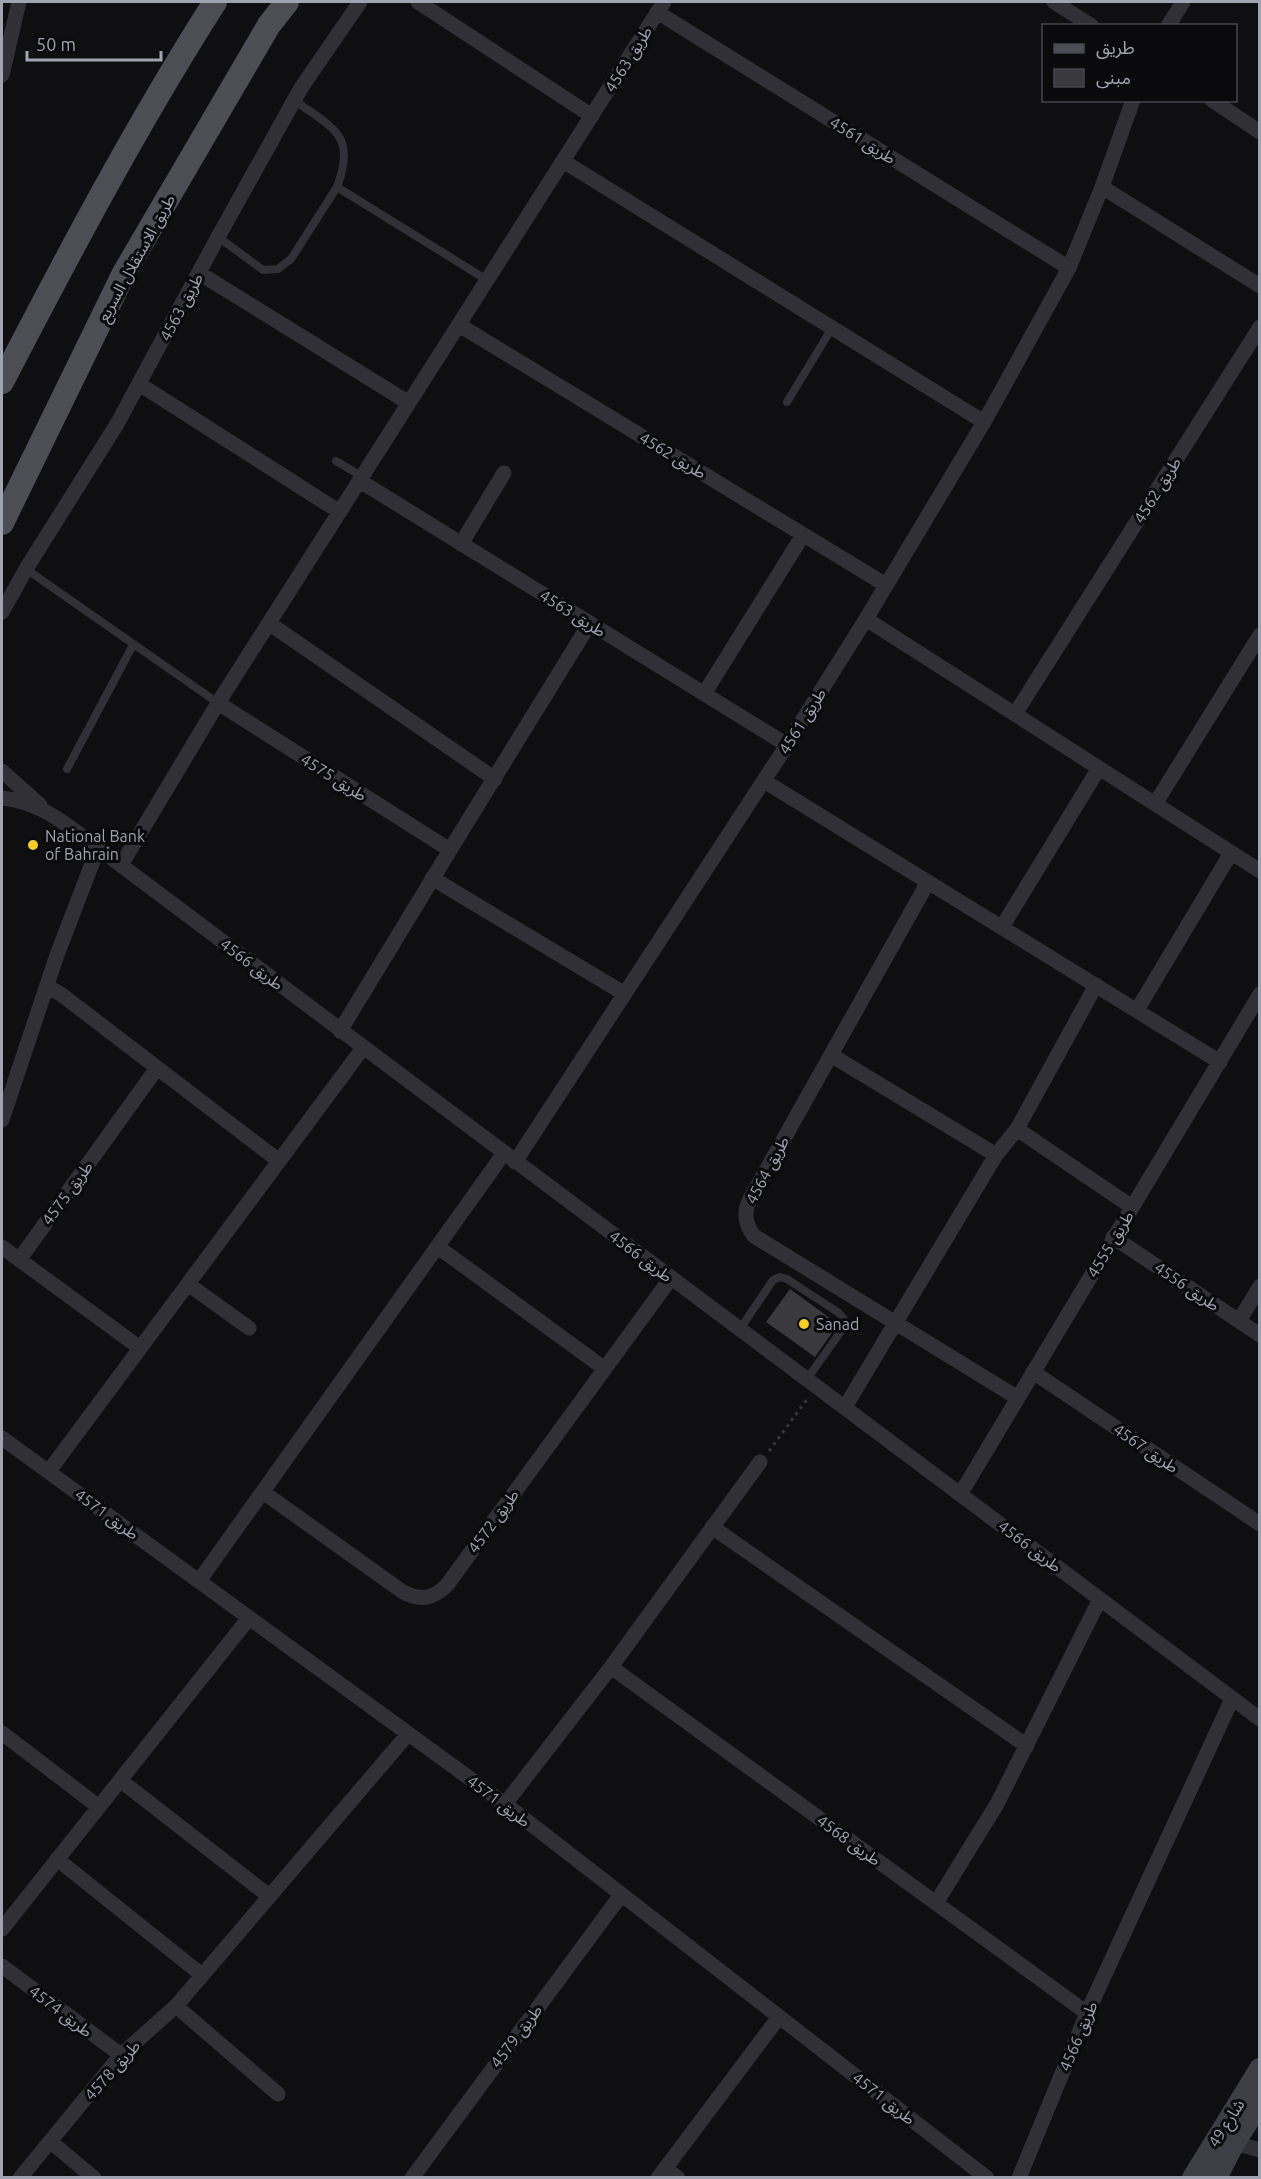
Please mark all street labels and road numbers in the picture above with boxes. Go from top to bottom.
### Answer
street label: طريق 4563 [601,23,657,96]
street label: طريق 4561 [826,113,899,169]
street label: طريق الاستقلال السريع [94,191,182,327]
street label: طريق 4563 [156,270,208,345]
street label: طريق 4562 [636,428,710,484]
street label: طريق 4562 [1130,454,1186,527]
street label: طريق 4563 [536,586,609,642]
street label: طريق 4561 [775,685,831,758]
street label: طريق 4575 [297,750,370,806]
street label: طريق 4566 [216,934,287,995]
street label: طريق 4564 [742,1133,794,1208]
street label: طريق 4575 [38,1158,98,1229]
street label: طريق 4555 [1083,1207,1139,1281]
street label: طريق 4566 [605,1226,676,1287]
street label: طريق 4556 [1150,1258,1223,1316]
street label: طريق 4567 [1109,1420,1182,1478]
street label: طريق 4571 [71,1485,142,1545]
street label: طريق 4572 [464,1486,524,1557]
street label: طريق 4566 [994,1516,1065,1577]
street label: طريق 4571 [463,1771,534,1832]
street label: طريق 4568 [813,1811,884,1871]
street label: طريق 4574 [25,1981,96,2042]
street label: طريق 4566 [1055,1998,1103,2074]
street label: طريق 4579 [486,2001,547,2072]
street label: طريق 4578 [80,2036,145,2105]
street label: طريق 4571 [848,2068,919,2130]
street label: شارع 49 [1204,2096,1251,2152]

